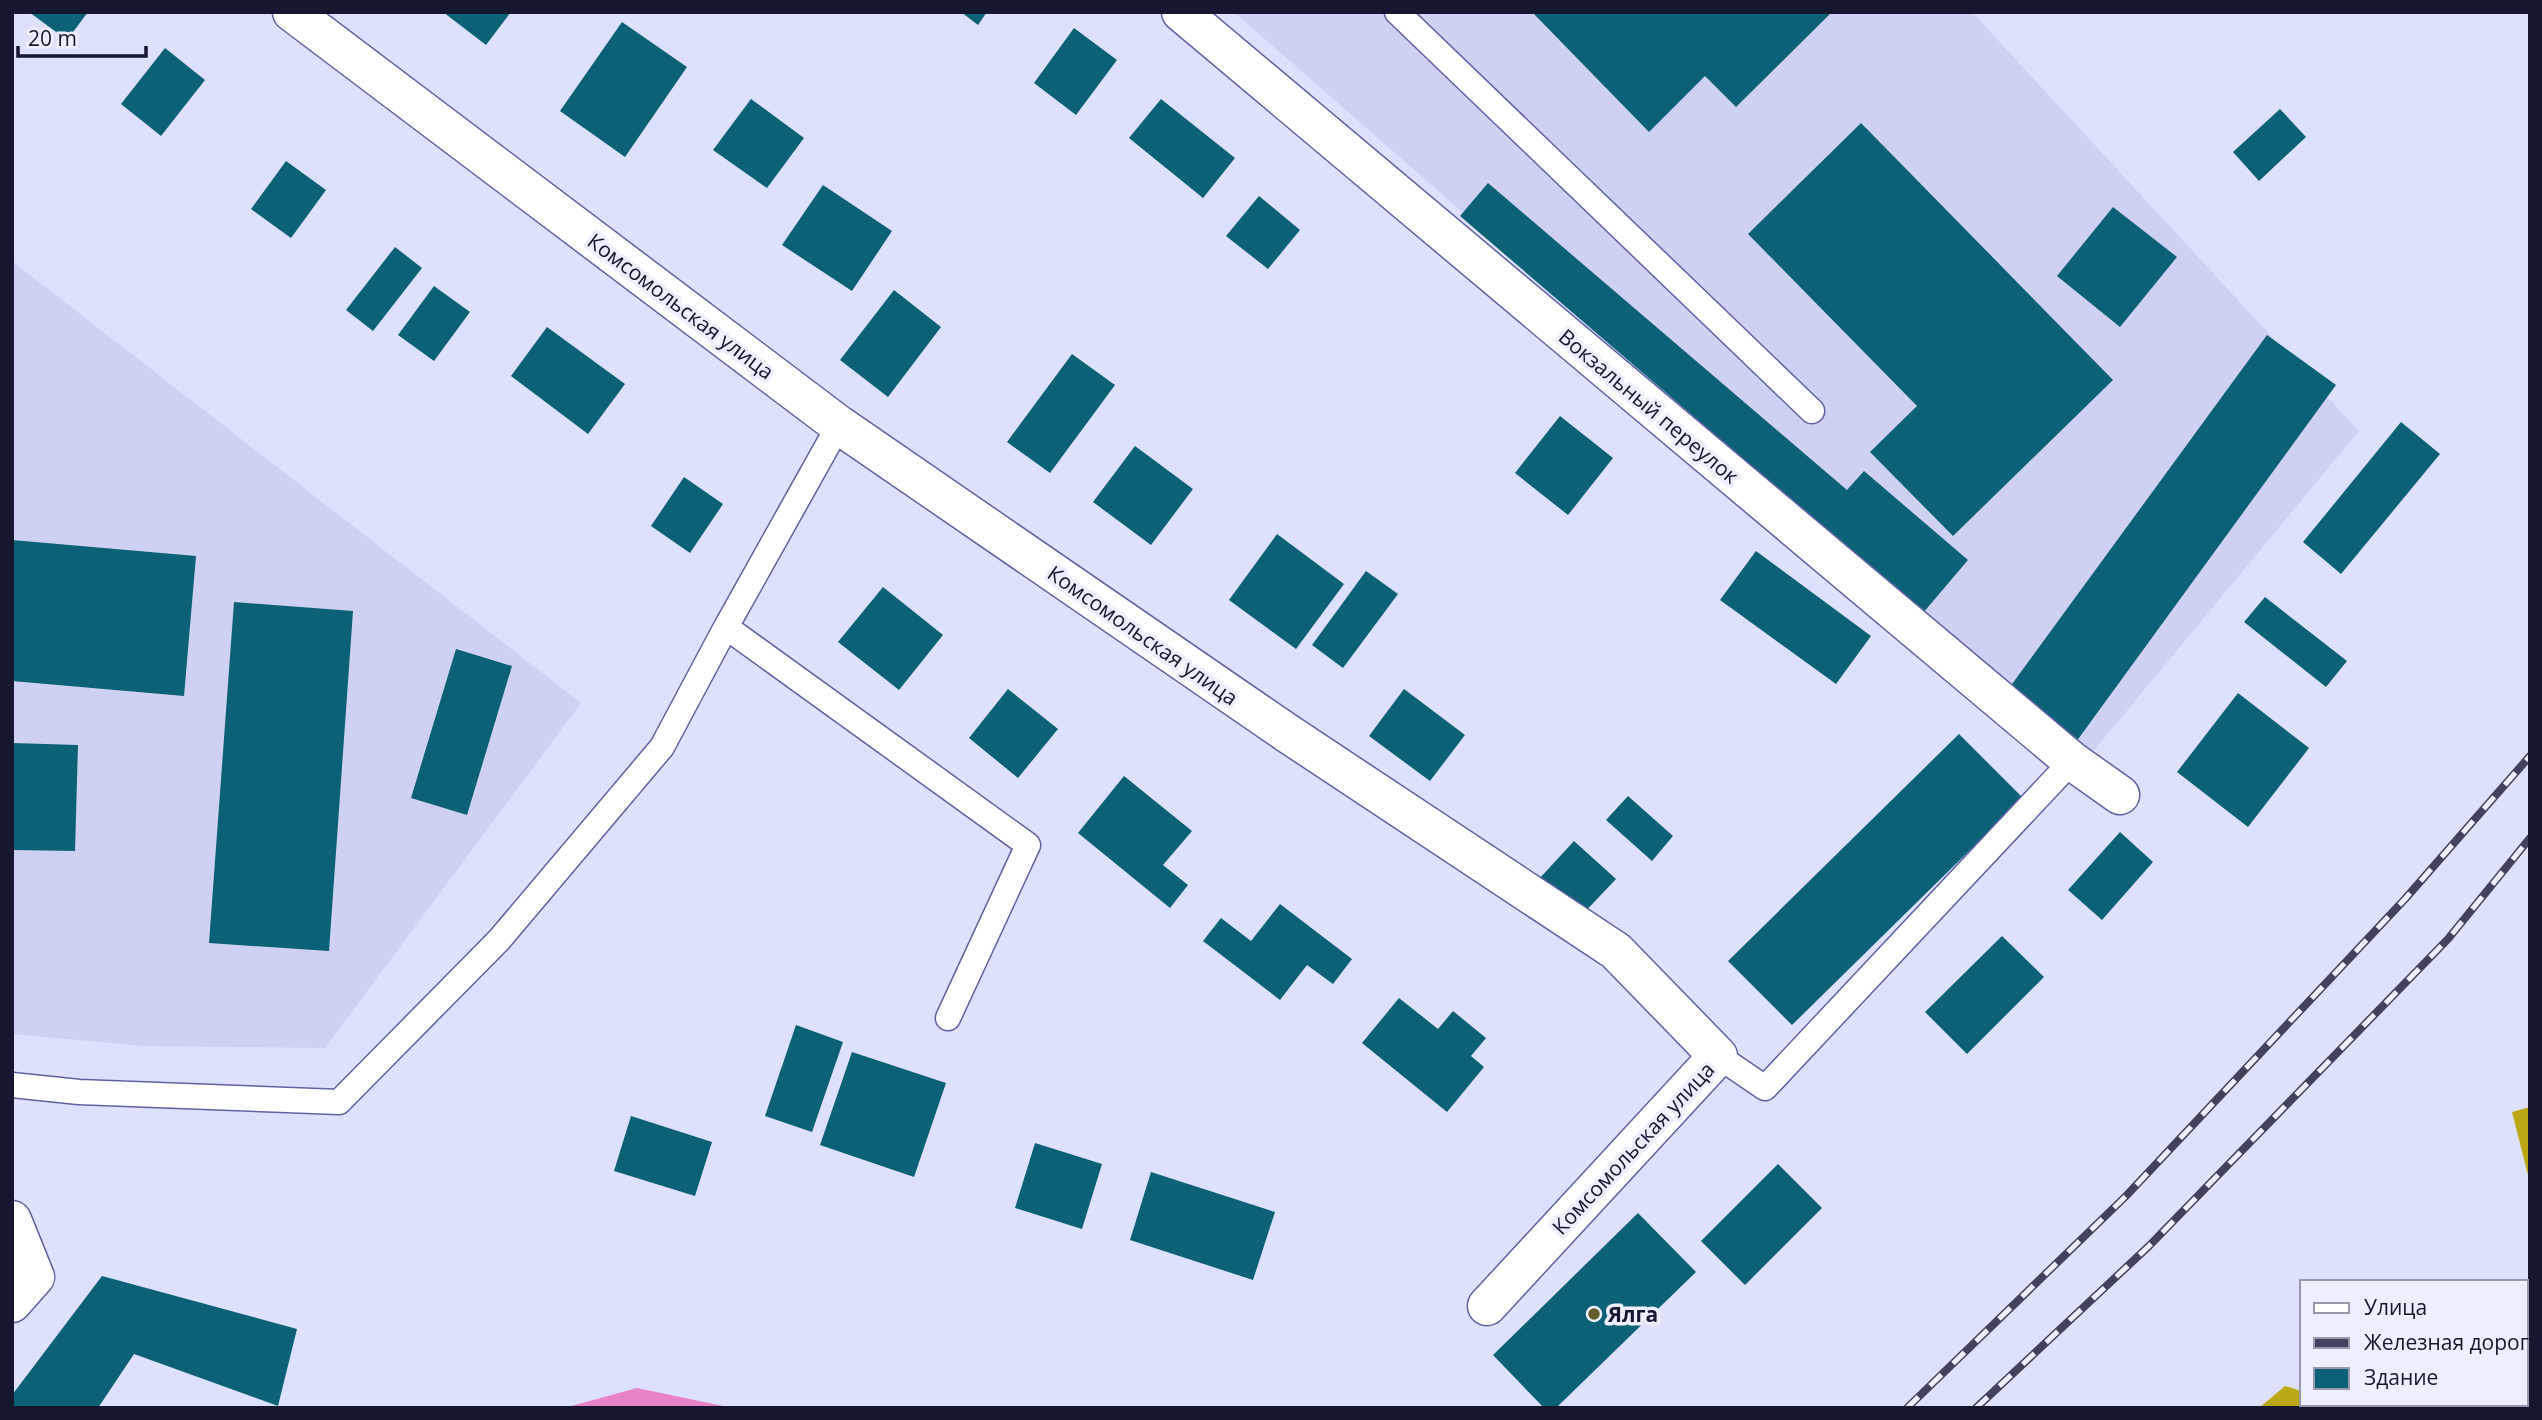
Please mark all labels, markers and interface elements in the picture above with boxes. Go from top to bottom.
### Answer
scale bar [18,14,145,58]
text: 20 m [28,24,77,52]
street label: Комсомольская улица [582,227,780,385]
street label: Вокзальный переулок [1553,322,1745,490]
street label: Комсомольская улица [1042,559,1244,711]
street label: Комсомольская улица [1546,1056,1720,1240]
legend [2300,1280,2528,1406]
text: Улица [2364,1293,2427,1321]
place label: Ялга [1607,1300,1658,1328]
marker: Ялга [1586,1306,1602,1322]
text: Железная дорога [2364,1328,2540,1356]
text: Здание [2364,1363,2438,1391]

